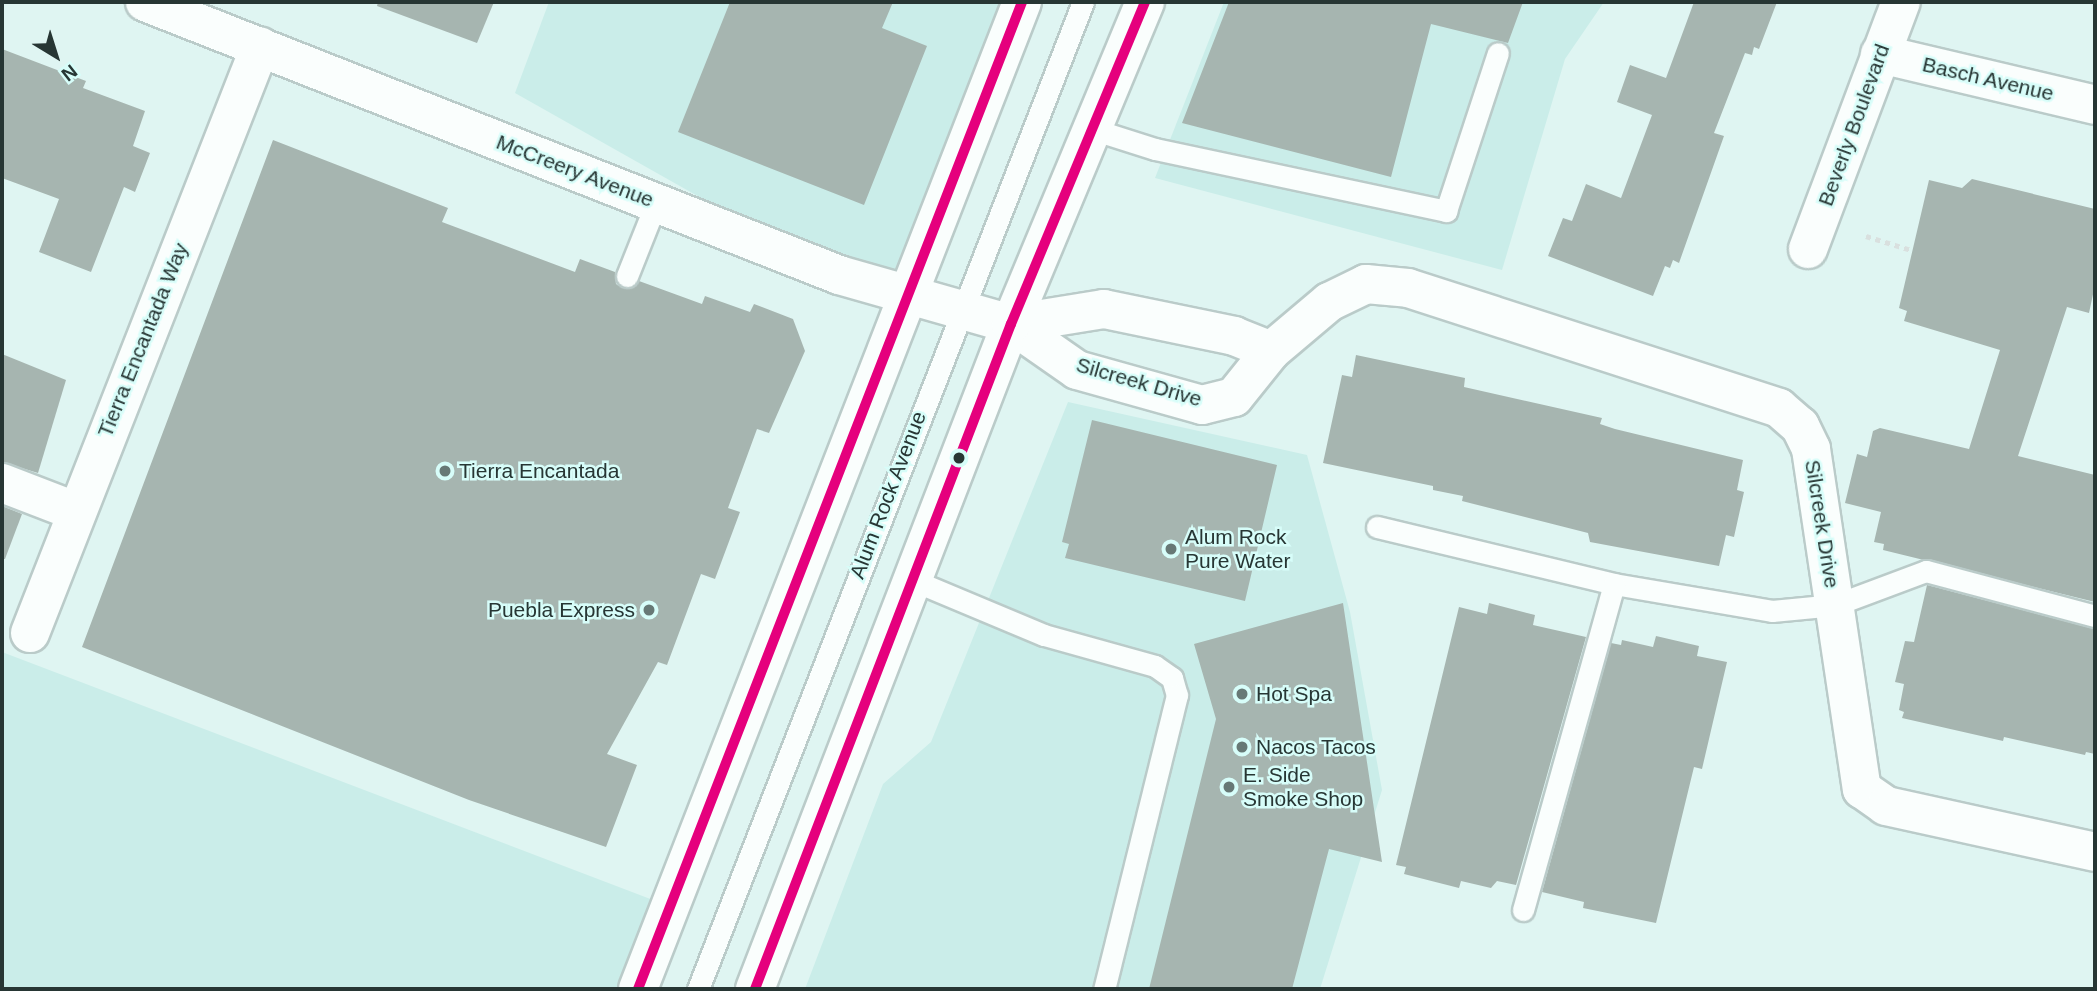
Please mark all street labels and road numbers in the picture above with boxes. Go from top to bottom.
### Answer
street label: Beverly Boulevard [1813,41,1895,209]
street label: Basch Avenue [1919,52,2057,106]
street label: McCreery Avenue [492,129,658,213]
street label: Tierra Encantada Way [92,239,194,441]
street label: Silcreek Drive [1073,352,1205,412]
street label: Alum Rock Avenue [844,407,932,583]
street label: Silcreek Drive [1799,458,1845,590]

